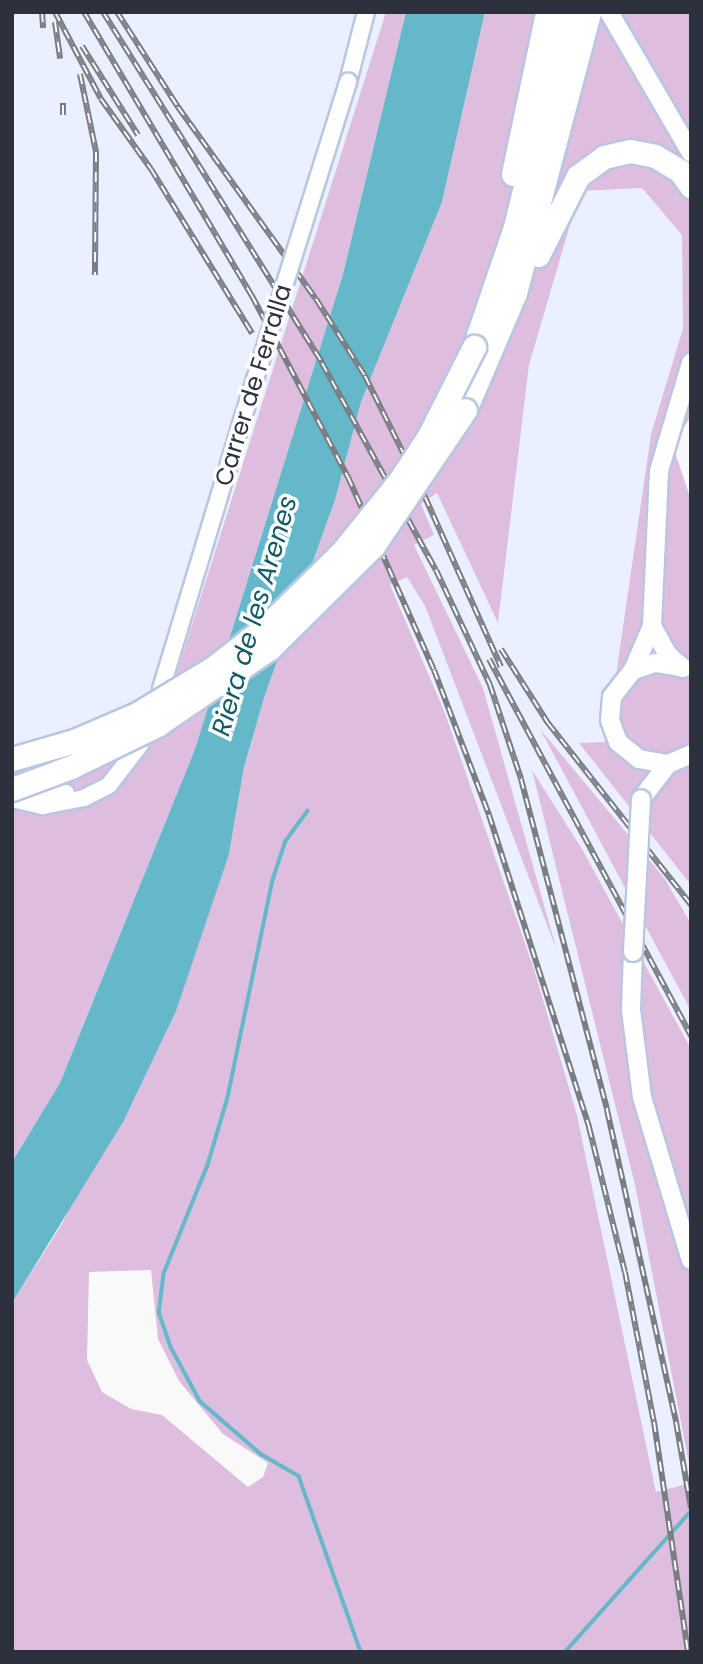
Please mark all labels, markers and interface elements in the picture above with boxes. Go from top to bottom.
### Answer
street label: Carrer de Ferralla [209,281,297,489]
water label: Riera de les Arenes [206,492,304,740]

